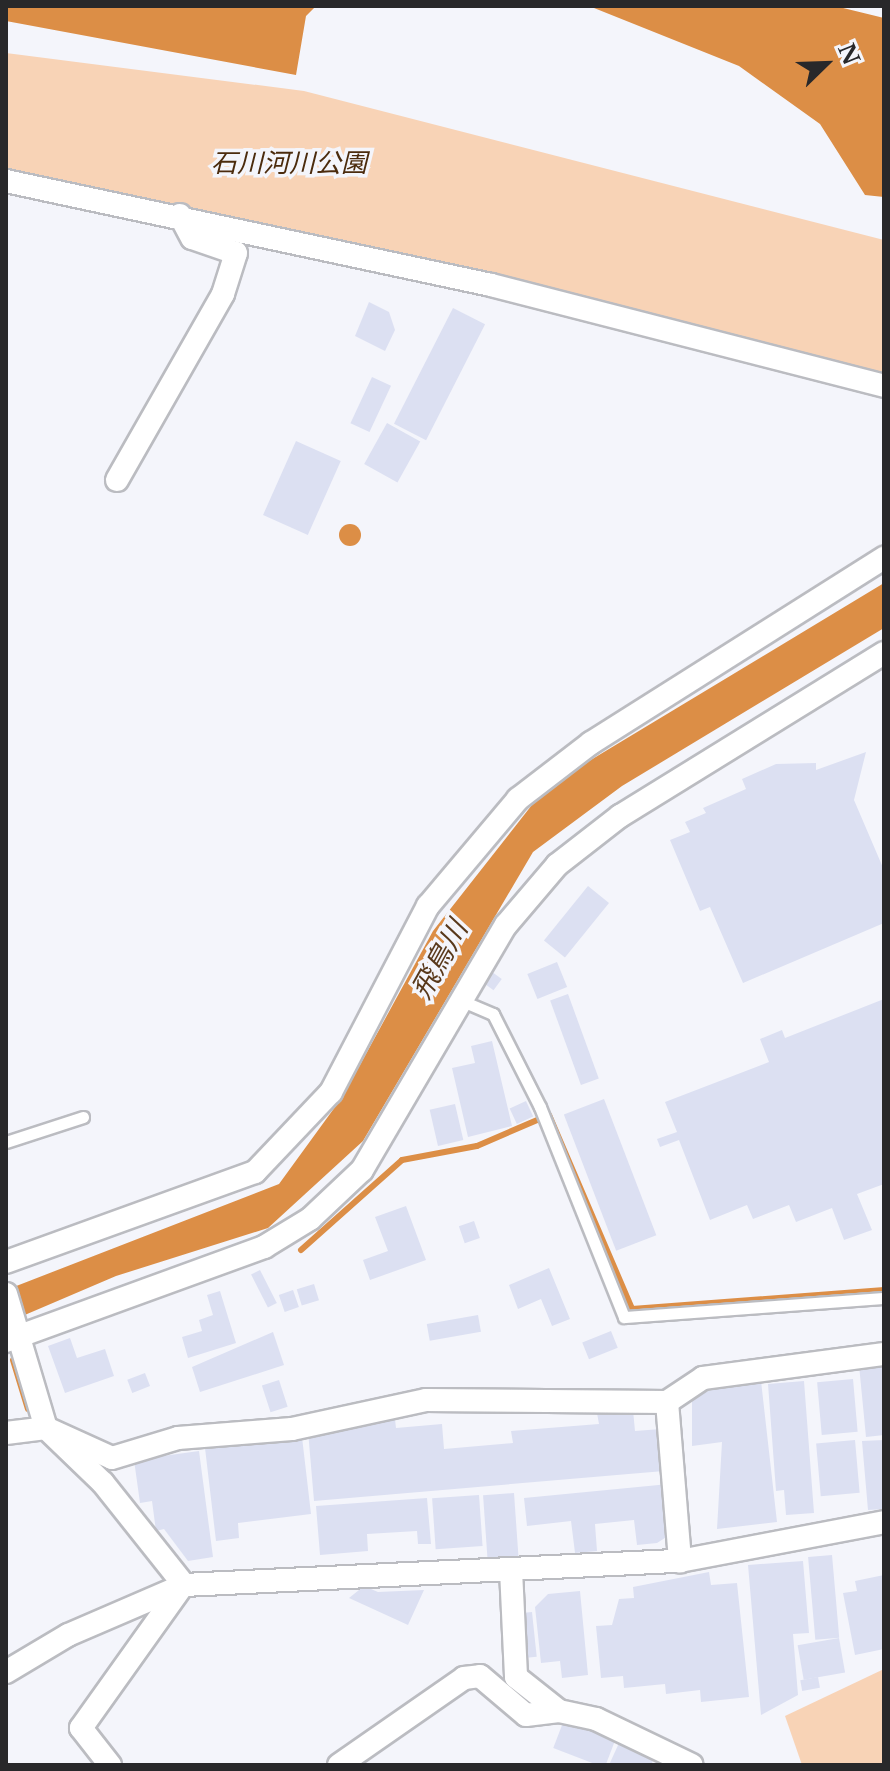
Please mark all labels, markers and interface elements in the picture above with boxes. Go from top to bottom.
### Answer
north arrow [786,24,866,104]
text: N [832,40,865,69]
park label: 石川河川公園 [211,148,367,180]
water label: 飛鳥川 [405,915,475,1005]

